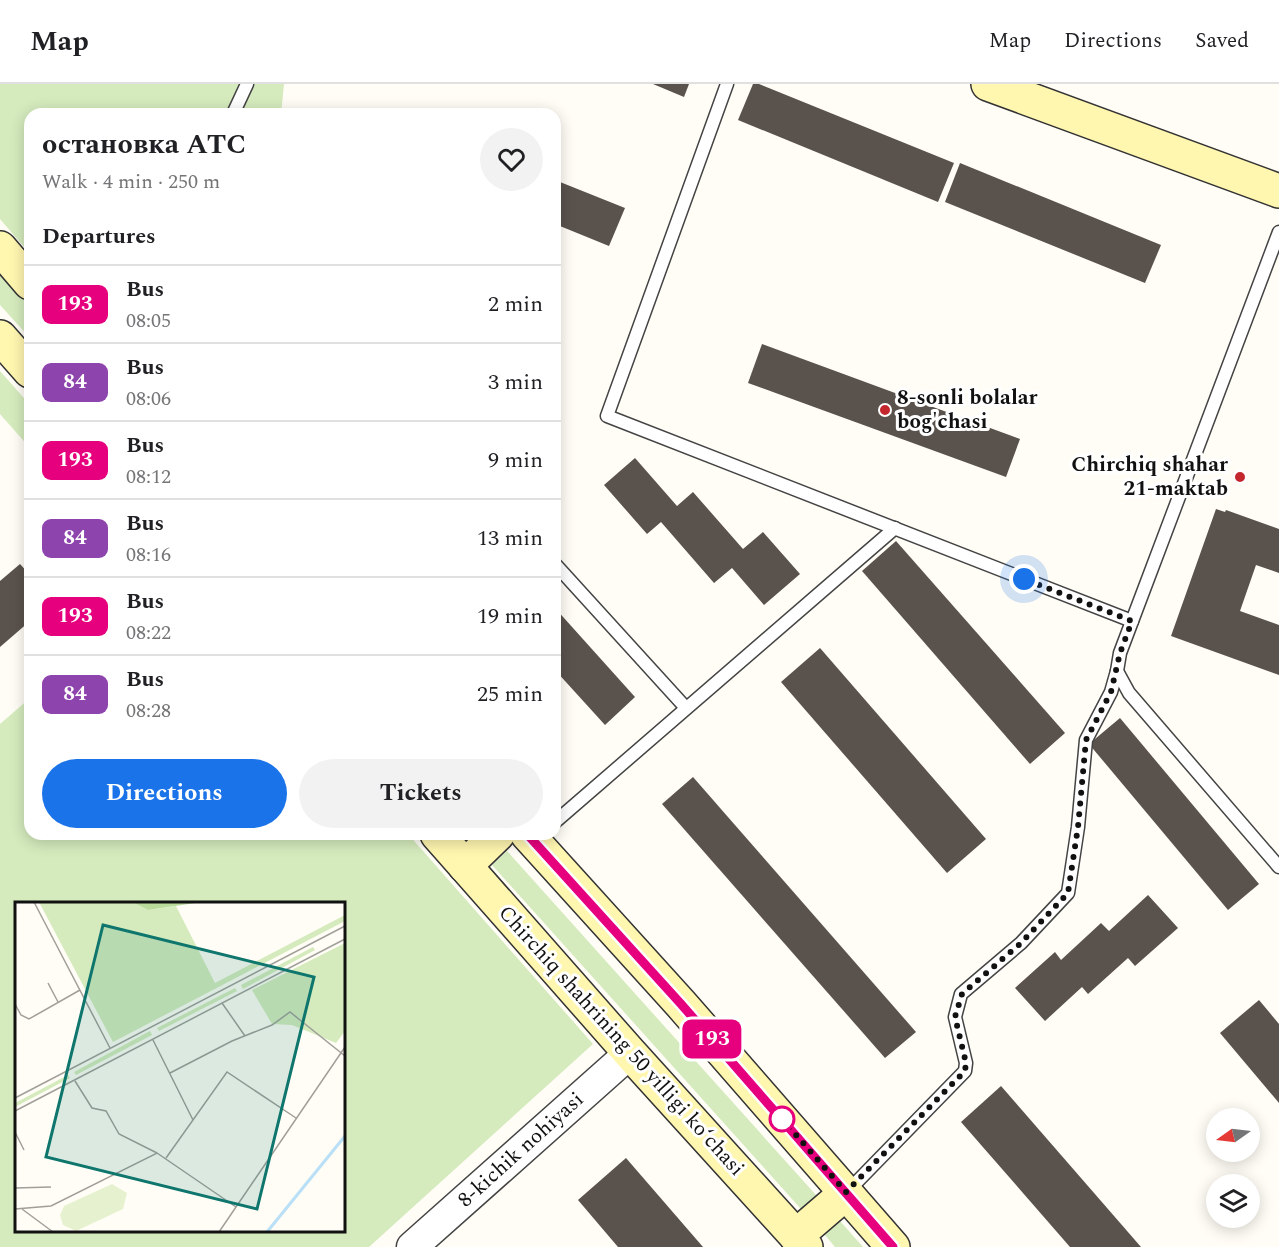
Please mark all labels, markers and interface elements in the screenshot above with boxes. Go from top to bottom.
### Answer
text: Map [30,20,89,63]
text: Map [989,25,1031,57]
text: Directions [1064,25,1162,57]
text: Saved [1195,25,1249,57]
text: остановка АТС [42,123,246,166]
button: heart [480,128,543,191]
text: Walk · 4 min · 250 m [42,167,220,197]
text: Departures [42,220,156,253]
text: Bus [126,273,164,306]
text: 193 [57,288,93,320]
text: 2 min [488,288,543,321]
text: 08:05 [126,306,171,336]
text: Bus [126,351,164,384]
text: 84 [63,366,87,398]
text: 3 min [488,366,543,399]
place label: 8-sonli bolalar bog'chasi [897,382,1038,438]
text: 08:06 [126,384,171,414]
marker: 8-sonli bolalar bog'chasi [878,403,892,417]
text: Bus [126,429,164,462]
text: 193 [57,444,93,476]
text: 9 min [488,444,543,477]
place label: Chirchiq shahar 21-maktab [1071,449,1228,505]
text: 08:12 [126,462,171,492]
marker: Chirchiq shahar 21-maktab [1233,470,1247,484]
text: Bus [126,507,164,540]
text: 84 [63,522,87,554]
text: 13 min [477,522,543,555]
text: 08:16 [126,540,171,570]
your location [1009,564,1039,594]
text: Bus [126,585,164,618]
text: 193 [57,600,93,632]
text: 19 min [477,600,543,633]
text: 08:22 [126,618,171,648]
text: Bus [126,663,164,696]
text: 84 [63,678,87,710]
text: 25 min [477,678,543,711]
text: 08:28 [126,696,171,726]
button: Directions [42,759,287,828]
button: Tickets [299,759,543,828]
street label: Chirchiq shahrining 50 yilligi koʻchasi [490,898,752,1184]
inset map [15,902,345,1232]
line badge: 193 [678,1020,746,1058]
text: 193 [694,1023,730,1055]
street label: 8-kichik nohiyasi [451,1085,591,1215]
unlabelled marker [769,1106,795,1132]
north arrow [1206,1108,1260,1162]
map controls [1206,1108,1260,1228]
button: layers [1206,1174,1260,1228]

